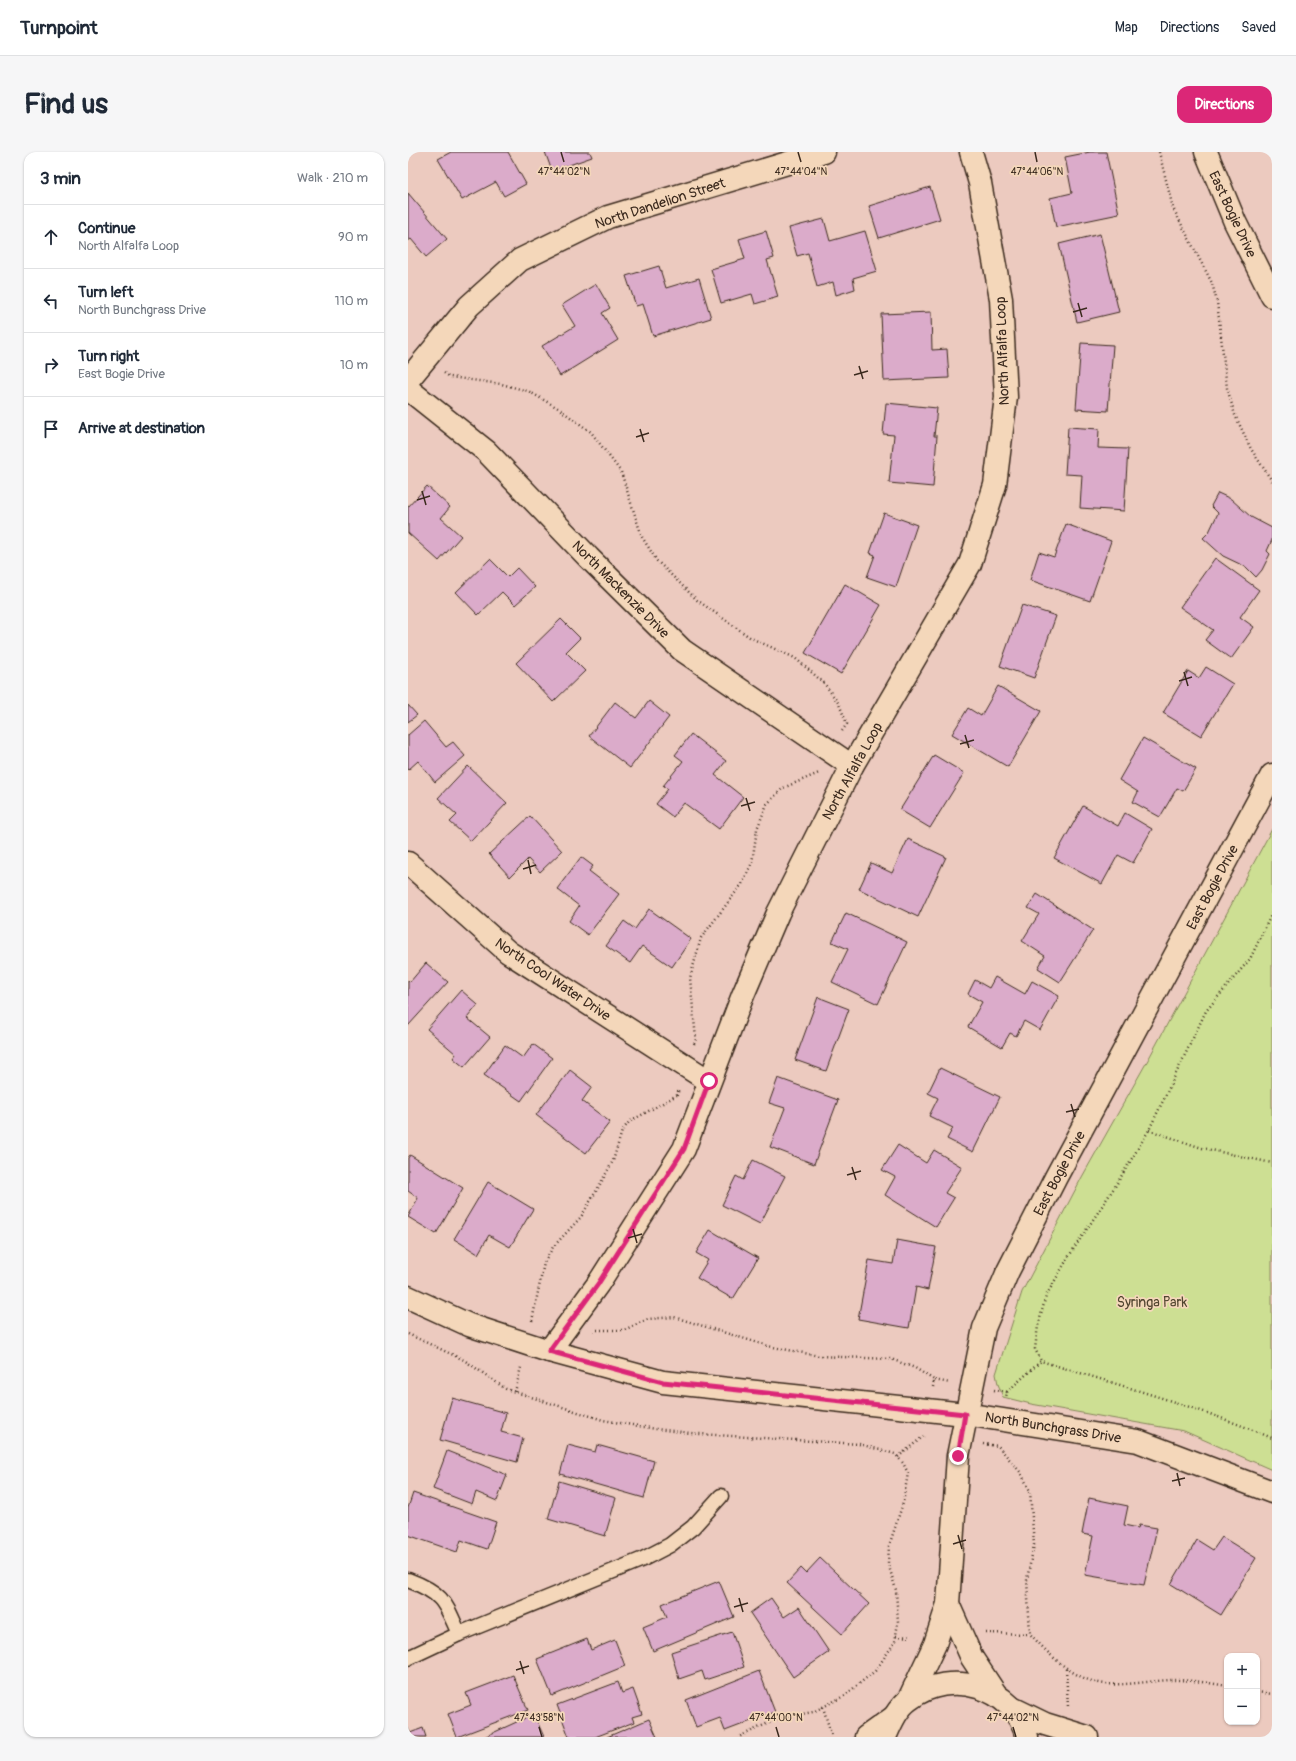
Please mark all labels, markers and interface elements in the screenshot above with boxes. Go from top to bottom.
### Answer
text: Turnpoint [20,16,98,40]
text: Map [1115,19,1138,36]
text: Directions [1160,19,1219,36]
text: Saved [1241,19,1276,36]
button: Directions [1177,86,1272,123]
text: Find us [24,87,108,122]
text: 47°44'02"N [538,166,590,178]
text: 47°44'04"N [775,166,827,178]
text: 47°44'06"N [1011,166,1063,178]
text: 3 min [40,168,81,189]
street label: East Bogie Drive [1205,168,1260,260]
text: Walk · 210 m [297,170,368,186]
street label: North Dandelion Street [593,174,728,233]
text: Continue [78,219,136,238]
icon: ahead [40,226,62,248]
text: 90 m [338,229,368,245]
text: North Alfalfa Loop [78,238,179,254]
text: Turn left [78,283,134,302]
icon: left [40,290,62,312]
text: 110 m [335,293,368,309]
street label: North Alfalfa Loop [992,296,1013,406]
text: North Bunchgrass Drive [78,302,206,318]
text: Turn right [78,347,139,366]
icon: right [40,354,62,376]
text: 10 m [340,357,368,373]
text: East Bogie Drive [78,366,165,382]
icon: arrive [40,418,62,440]
text: Arrive at destination [78,419,205,438]
street label: North Mackenzie Drive [568,537,673,642]
street label: North Alfalfa Loop [819,719,886,823]
street label: East Bogie Drive [1183,842,1242,933]
street label: North Cool Water Drive [492,934,614,1024]
route start [700,1072,718,1090]
street label: East Bogie Drive [1030,1128,1089,1219]
park label: Syringa Park [1117,1294,1187,1311]
street label: North Bunchgrass Drive [984,1408,1122,1447]
route end [949,1447,967,1465]
map controls [1224,1653,1260,1725]
button: + [1224,1653,1260,1689]
button: − [1224,1689,1260,1725]
text: 47°43'58"N [514,1712,564,1724]
text: 47°44'00"N [749,1712,803,1724]
text: 47°44'02"N [987,1712,1039,1724]

